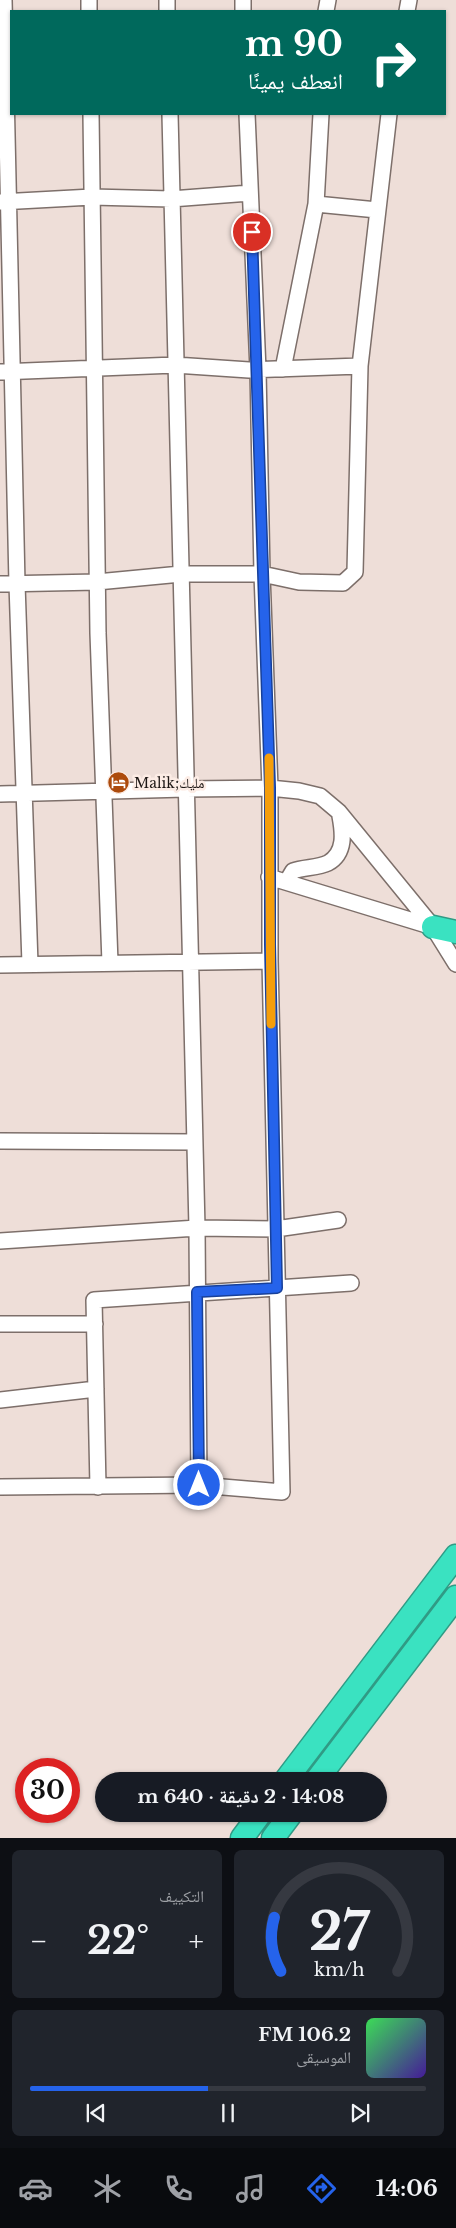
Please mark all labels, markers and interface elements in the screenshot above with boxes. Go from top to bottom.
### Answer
text: 90 m [245,22,343,65]
icon: right [361,30,426,95]
text: انعطف يمينًا [248,68,343,95]
pin [231,211,273,253]
icon: arrive [238,218,266,246]
hotel icon: Malik;مليك [106,771,130,795]
place label: Malik;مليك [134,774,205,792]
position arrow [172,1458,224,1510]
speed limit sign: 30 [15,1758,80,1823]
text: 14:08 · 2 دقيقة · 640 m [138,1785,344,1808]
text: التكييف [159,1886,204,1906]
text: 27 [309,1900,371,1964]
text: 22° [87,1917,149,1964]
text: − [30,1924,48,1959]
text: + [189,1924,204,1959]
text: km/h [314,1959,364,1981]
text: 106.2 FM [258,2023,351,2046]
text: الموسيقى [296,2047,351,2067]
icon: previous [82,2099,110,2127]
icon: pause [214,2099,242,2127]
icon: next [346,2099,374,2127]
icon: car [18,2171,53,2206]
icon: climate [90,2171,125,2206]
icon: phone [161,2171,196,2206]
icon: music [233,2171,268,2206]
icon: directions [304,2171,339,2206]
text: 14:06 [376,2175,438,2202]

